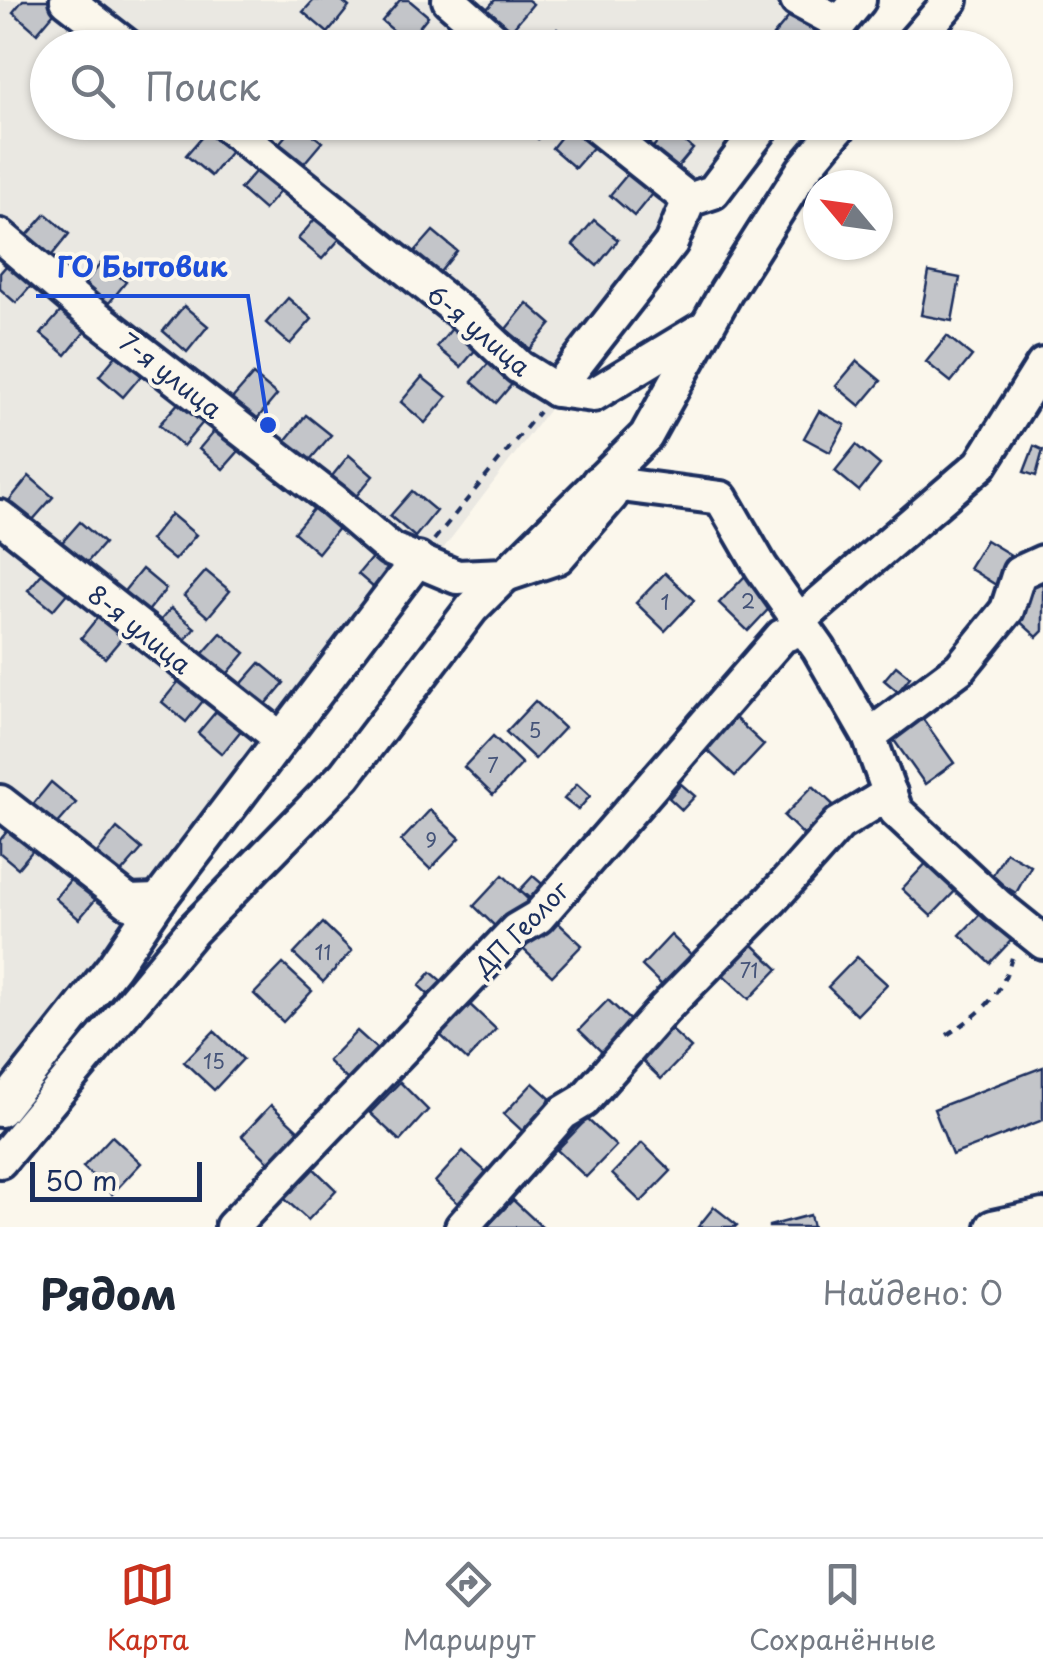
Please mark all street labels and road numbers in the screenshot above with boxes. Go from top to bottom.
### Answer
street label: 6-я улица [419,275,539,385]
street label: 7-я улица [112,323,231,427]
street label: 8-я улица [80,575,200,683]
street label: ДП Геолог [464,871,578,985]

